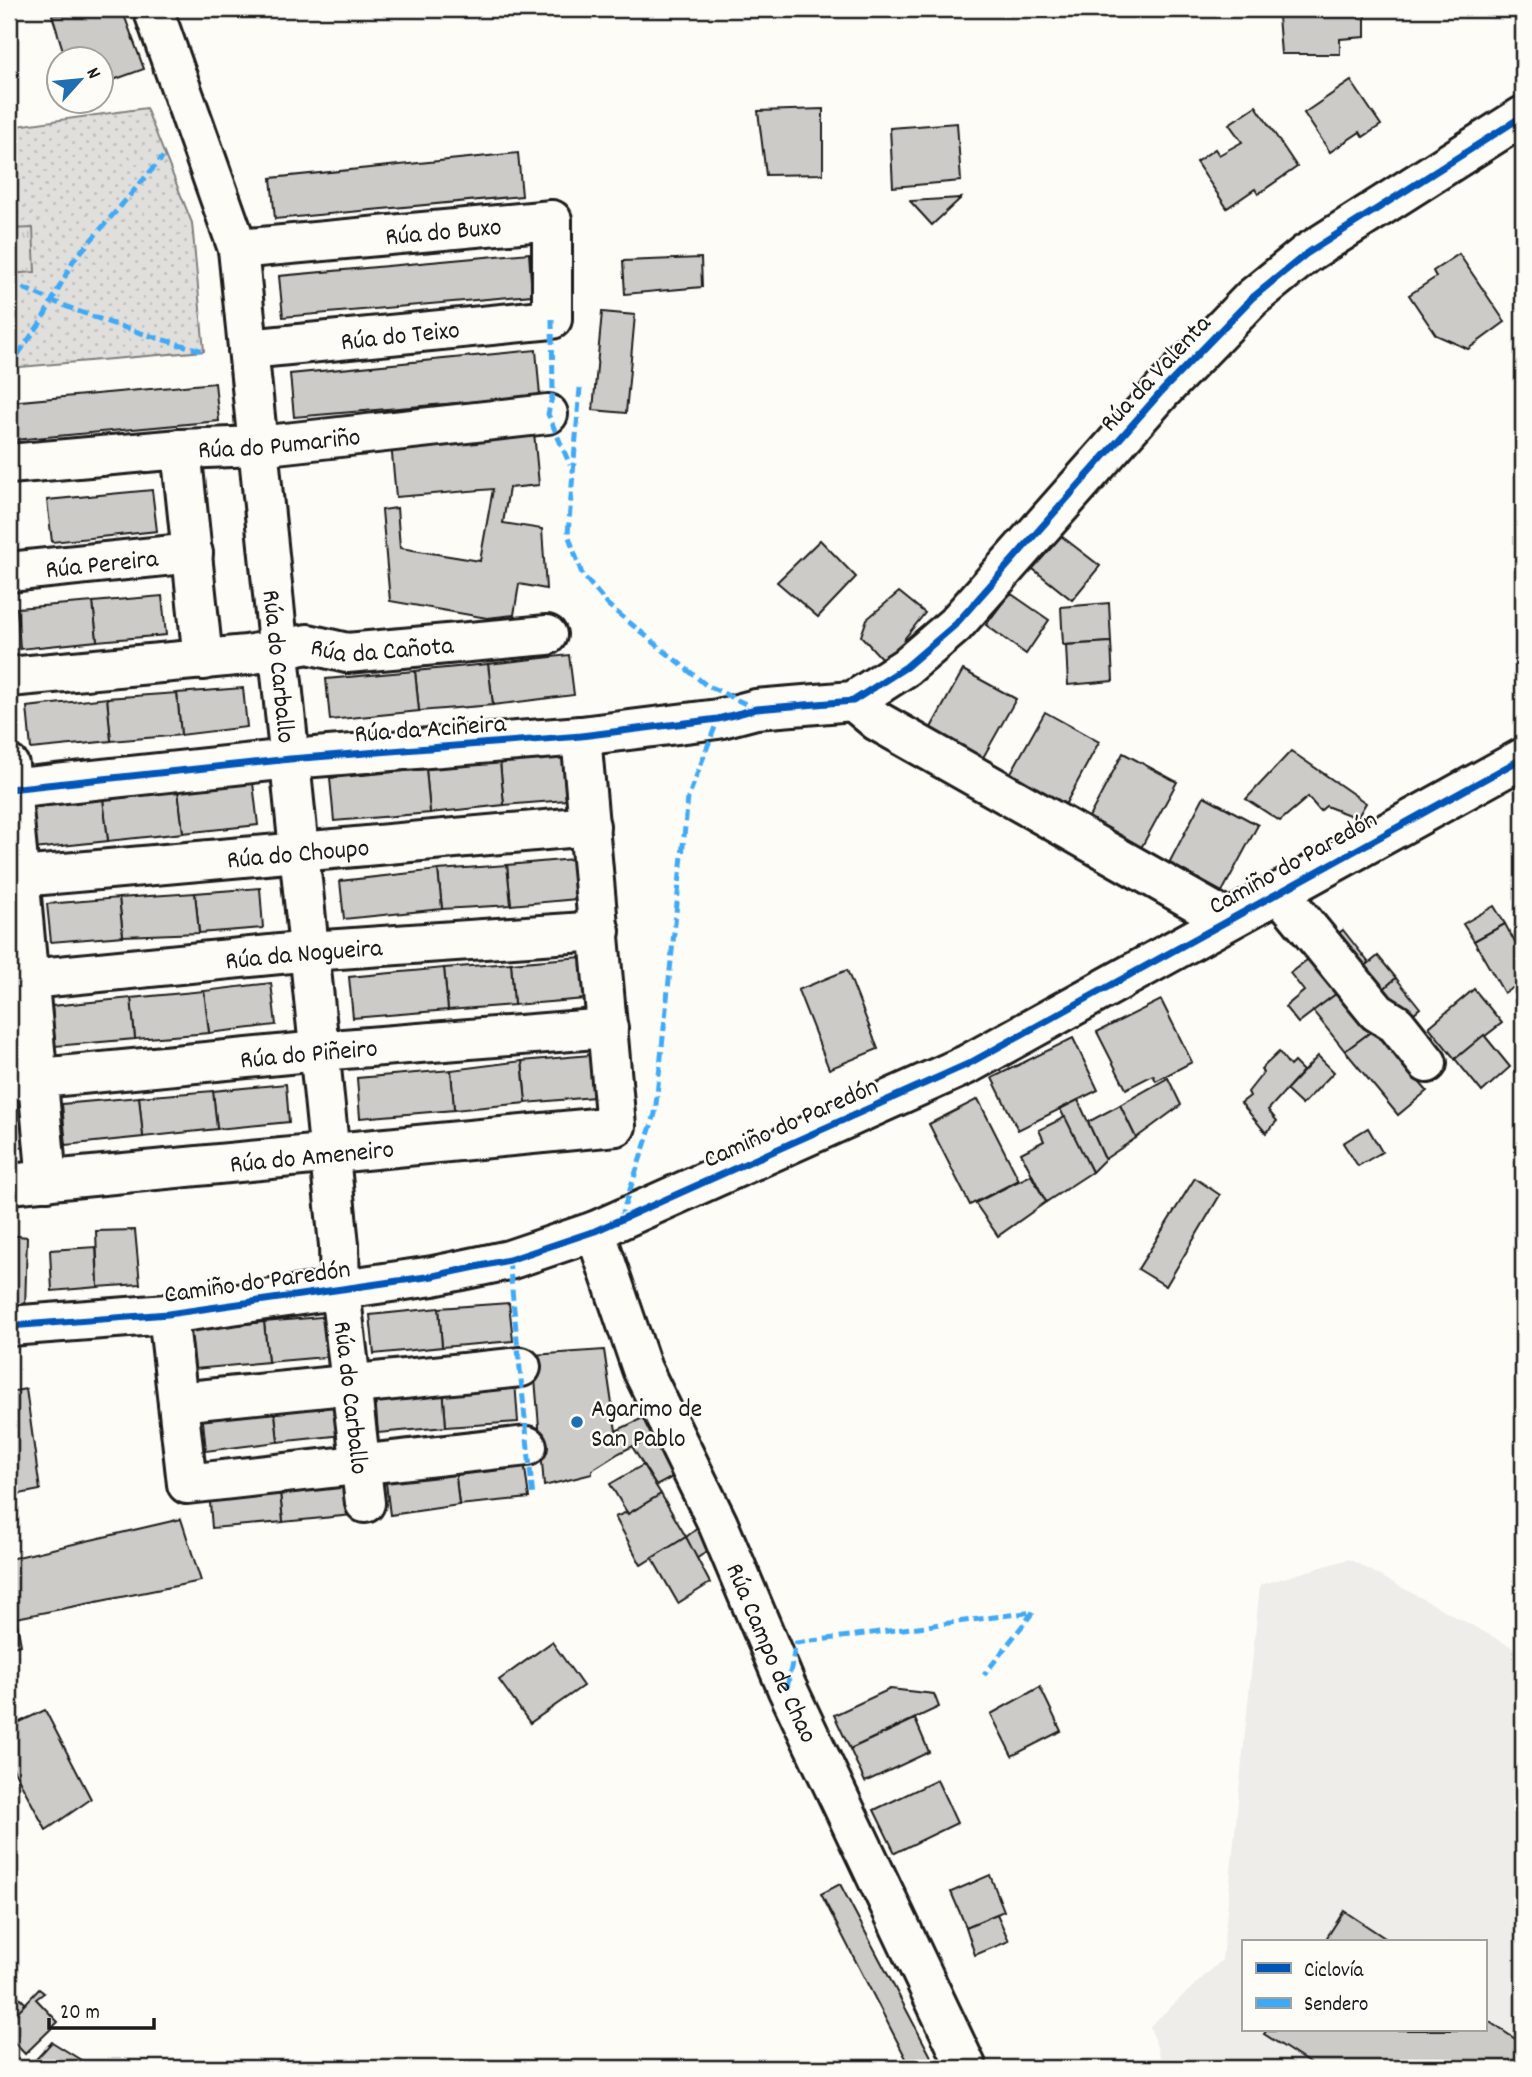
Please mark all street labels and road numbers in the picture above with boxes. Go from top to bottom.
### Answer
street label: Rúa do Buxo [384,210,503,257]
street label: Rúa da Valenta [1092,307,1221,441]
street label: Rúa do Teixo [339,313,462,362]
street label: Rúa do Pumariño [197,420,363,470]
street label: Rúa Pereira [44,542,161,590]
street label: Rúa do Carballo [251,588,303,745]
street label: Rúa da Cañota [307,628,456,675]
street label: Rúa da Aciñeira [353,707,508,754]
street label: Camiño do Paredón [1203,802,1385,926]
street label: Rúa do Choupo [225,831,371,880]
street label: Rúa da Nogueira [224,931,384,981]
street label: Rúa do Piñeiro [239,1031,379,1081]
street label: Camiño do Paredón [698,1069,885,1179]
street label: Rúa do Ameneiro [228,1132,396,1185]
street label: Camiño do Paredón [162,1252,353,1315]
street label: Rúa do Carballo [322,1319,376,1477]
street label: Rúa Campo de Chao [714,1558,825,1750]

